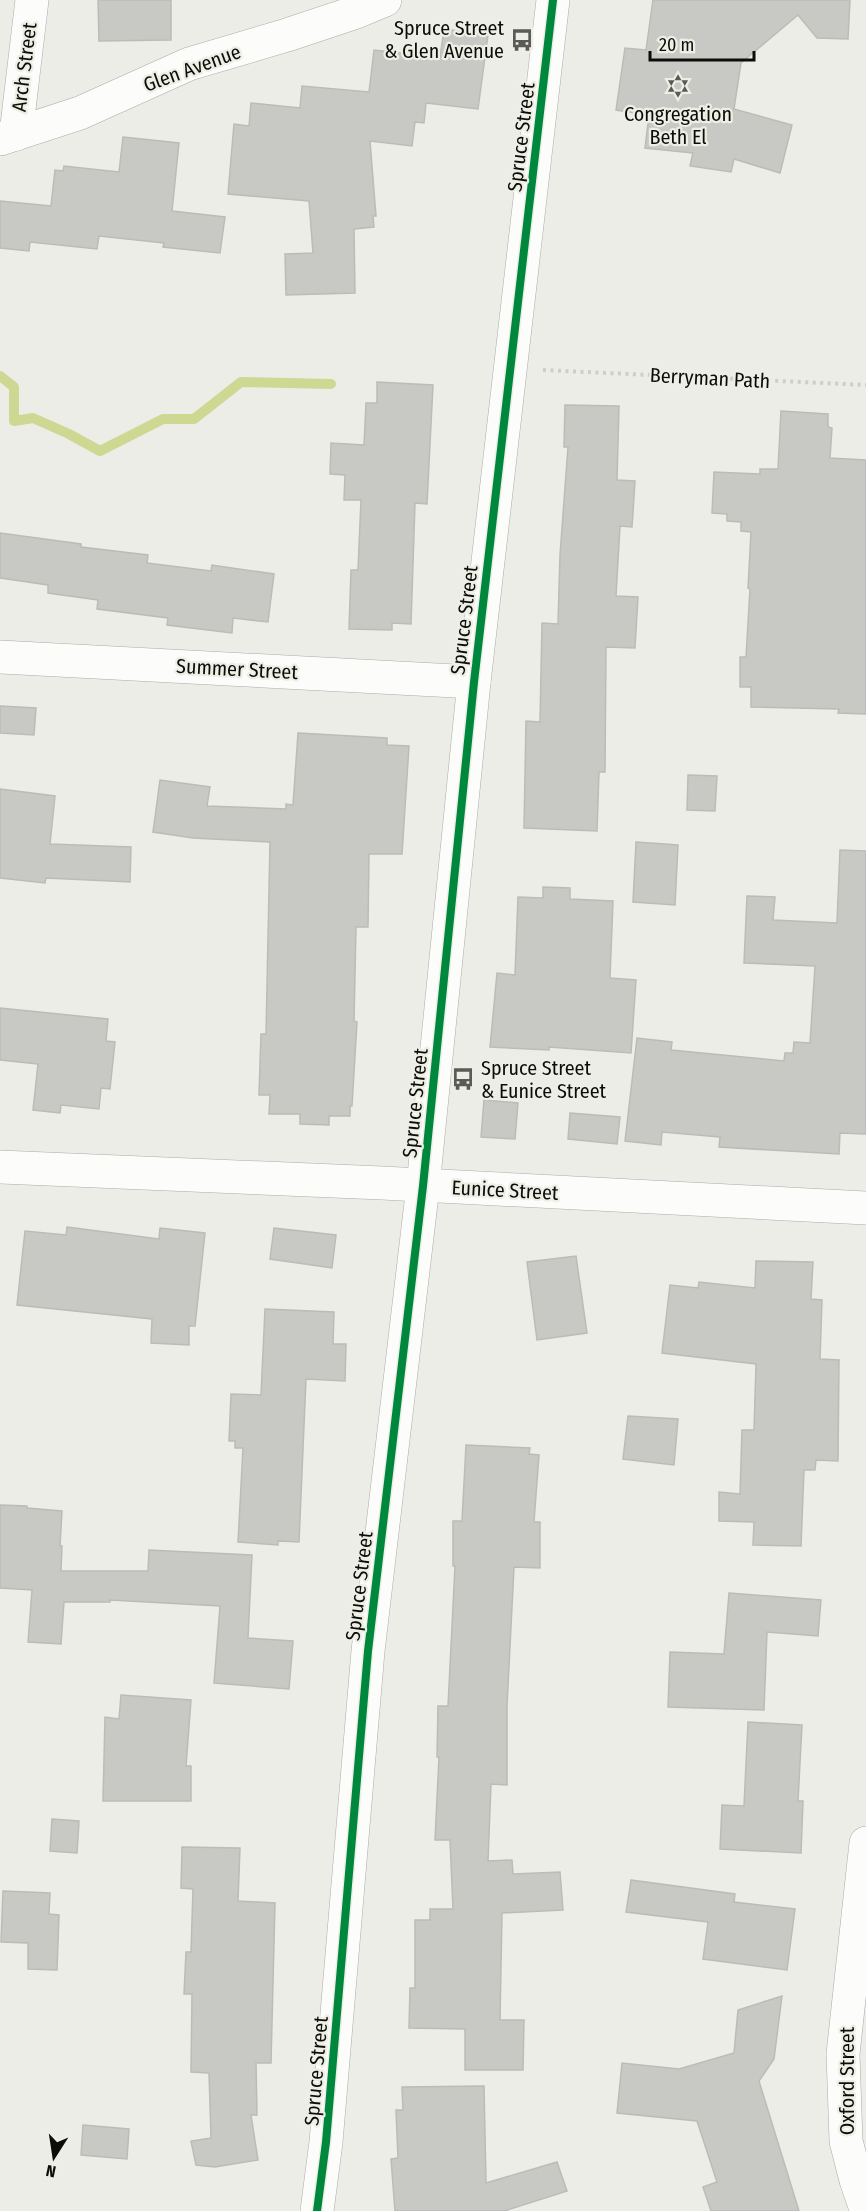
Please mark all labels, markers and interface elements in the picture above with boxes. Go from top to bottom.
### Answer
place label: Spruce Street & Glen Avenue [384,16,504,63]
street label: Arch Street [7,20,41,113]
scale bar [650,24,754,62]
bus stop icon: Spruce Street & Glen Avenue [509,27,535,53]
text: 20 m [659,34,694,56]
street label: Glen Avenue [140,39,244,97]
synagogue icon: Congregation Beth El [665,73,691,99]
street label: Spruce Street [502,81,540,193]
place label: Congregation Beth El [624,102,732,149]
street label: Berryman Path [649,363,771,393]
street label: Spruce Street [445,564,483,676]
street label: Summer Street [176,654,299,684]
street label: Spruce Street [397,1047,433,1159]
place label: Spruce Street & Eunice Street [481,1056,607,1103]
bus stop icon: Spruce Street & Eunice Street [450,1066,476,1092]
street label: Eunice Street [451,1175,560,1205]
street label: Spruce Street [340,1530,378,1642]
street label: Spruce Street [299,2015,333,2127]
street label: Oxford Street [835,2026,859,2135]
north arrow [24,2127,84,2187]
text: N [44,2161,58,2181]

